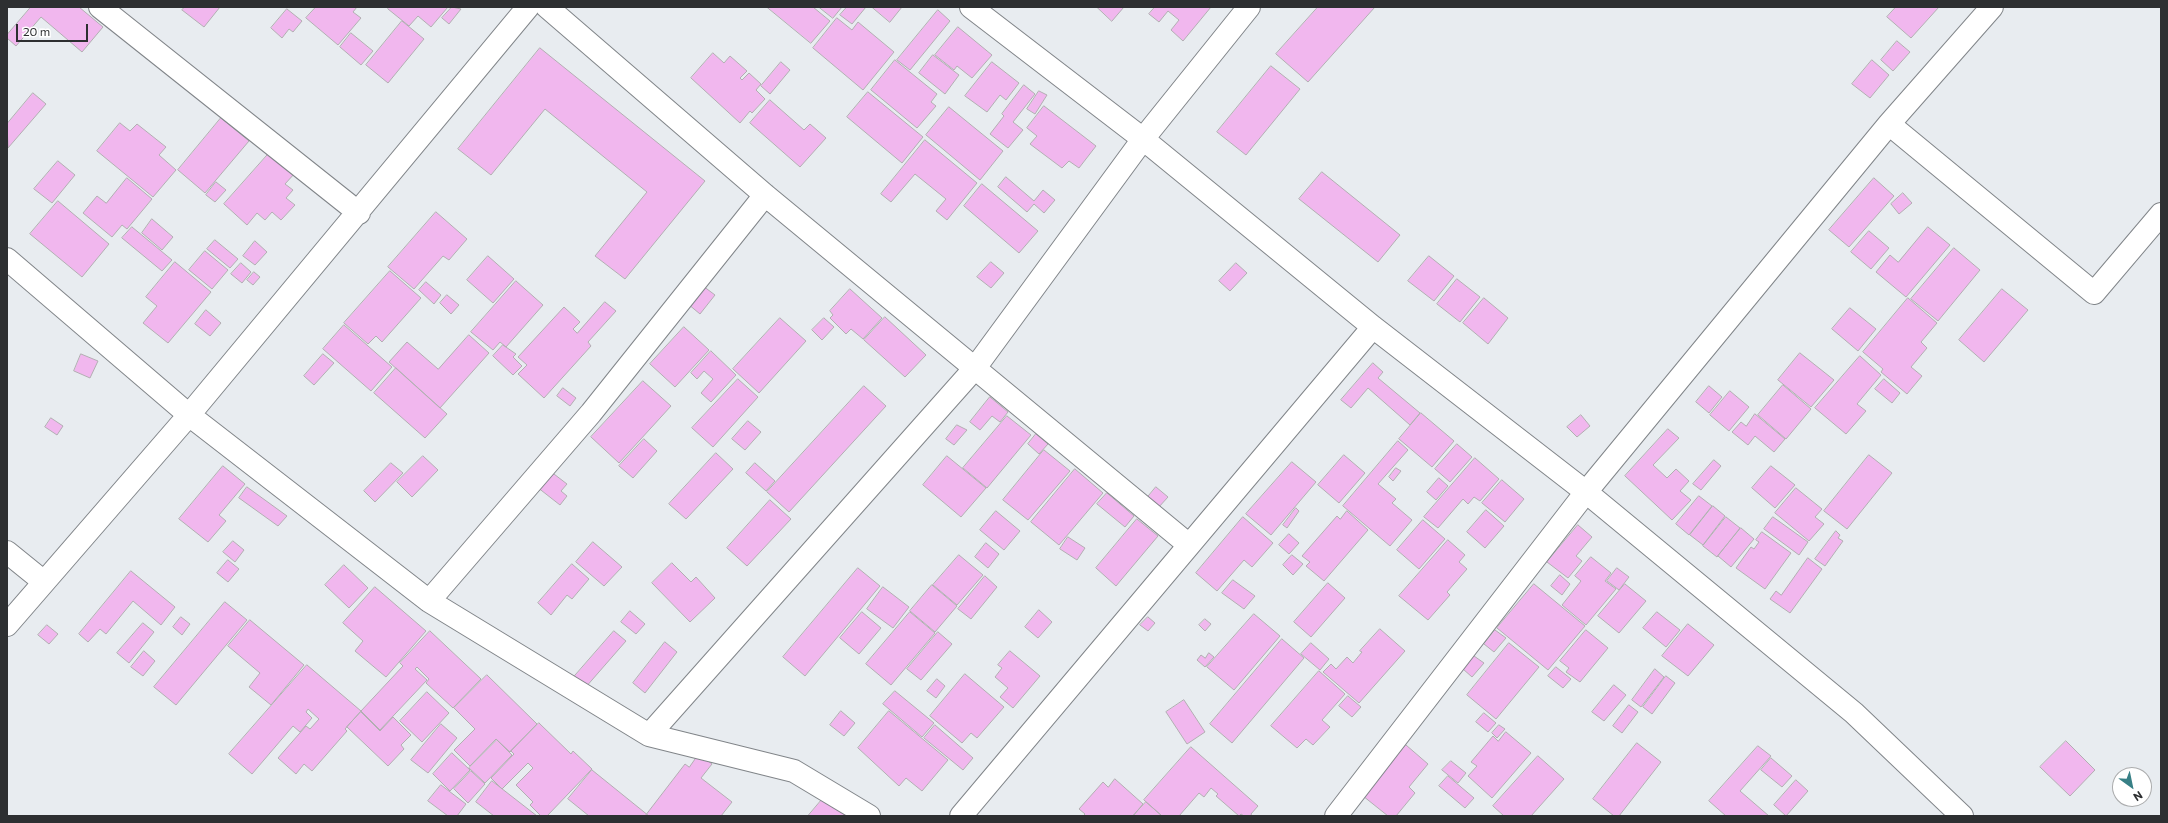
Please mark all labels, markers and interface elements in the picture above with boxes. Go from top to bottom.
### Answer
scale bar [18,16,90,42]
text: 20 m [23,24,50,38]
north arrow [2112,767,2152,807]
text: N [2131,789,2145,804]

